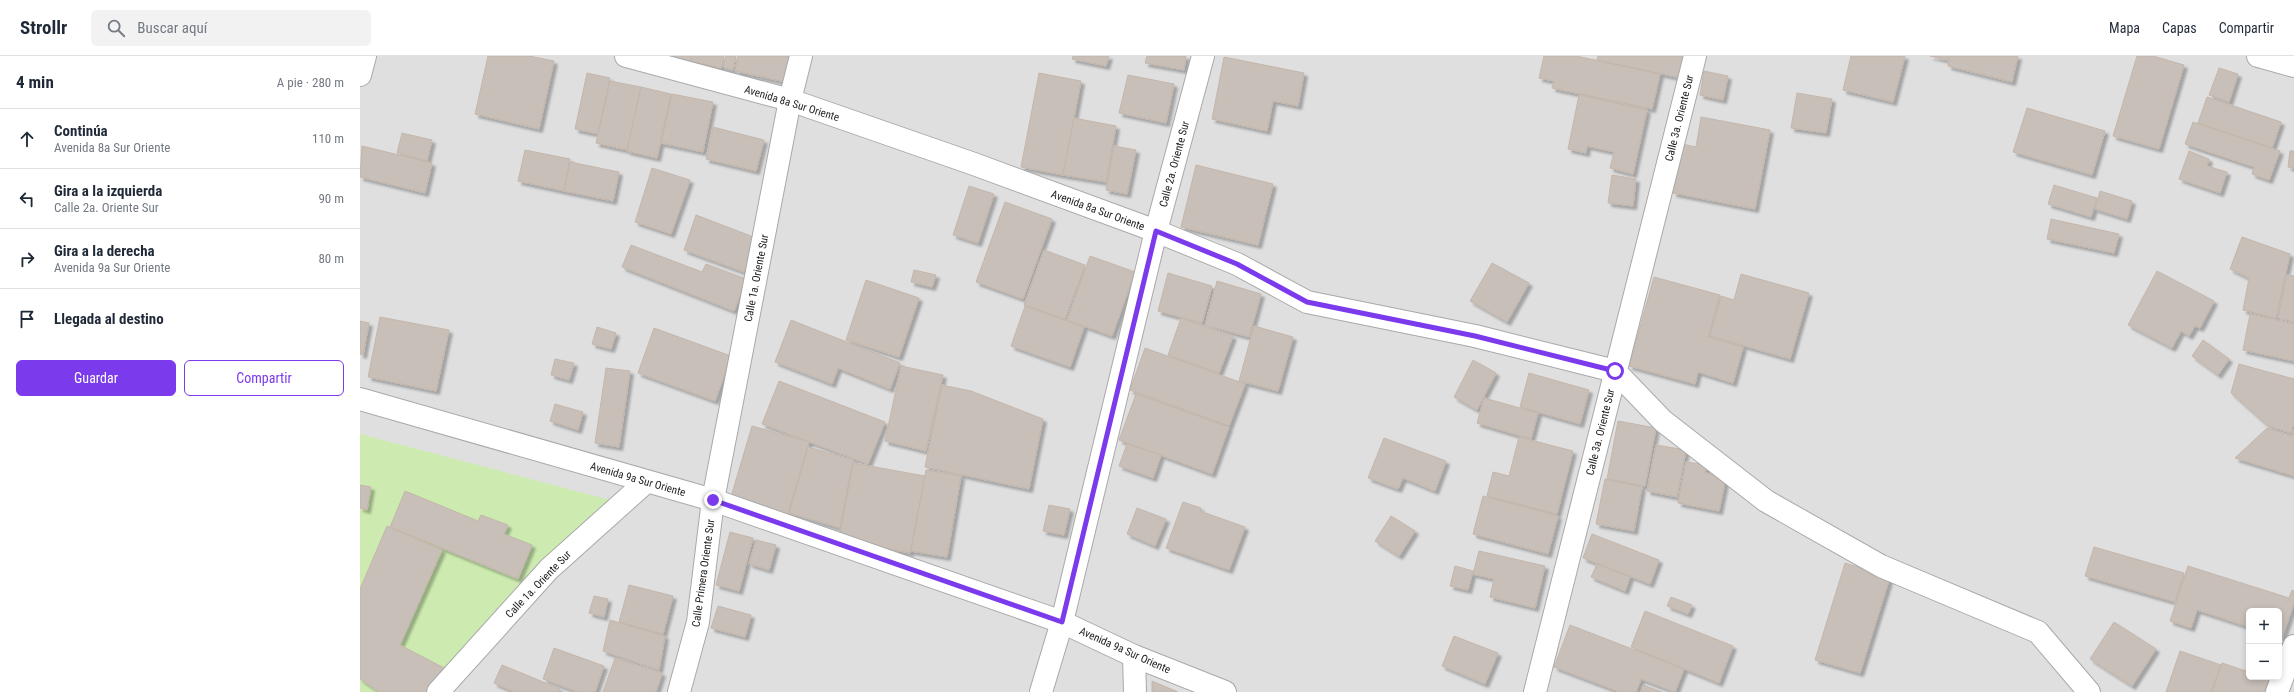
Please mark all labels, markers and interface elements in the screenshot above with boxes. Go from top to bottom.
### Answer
search box [91,10,371,46]
text: Strollr [20,16,67,39]
icon: search [105,17,127,39]
text: Buscar aquí [137,19,207,37]
text: Mapa [2109,20,2140,36]
text: Capas [2162,20,2197,36]
text: Compartir [2219,20,2274,36]
text: 4 min [16,72,54,92]
street label: Calle 3a. Oriente Sur [1662,73,1697,163]
text: A pie · 280 m [277,75,344,90]
street label: Avenida 8a Sur Oriente [743,83,841,124]
street label: Calle 2a. Oriente Sur [1157,119,1192,209]
text: Continúa [54,122,108,140]
icon: ahead [16,128,38,150]
text: 110 m [312,131,344,146]
text: Avenida 8a Sur Oriente [54,140,170,155]
text: Gira a la izquierda [54,182,162,200]
icon: left [16,188,38,210]
street label: Avenida 8a Sur Oriente [1049,188,1146,233]
text: 90 m [318,191,344,206]
text: Calle 2a. Oriente Sur [54,200,159,215]
street label: Calle 1a. Oriente Sur [742,233,771,323]
text: Gira a la derecha [54,242,155,260]
icon: right [16,248,38,270]
text: 80 m [318,251,344,266]
text: Avenida 9a Sur Oriente [54,260,170,275]
icon: arrive [16,308,38,330]
text: Llegada al destino [54,310,164,328]
button: Guardar [16,360,176,396]
button: Compartir [184,360,344,396]
route start [1606,362,1624,380]
street label: Calle 3a. Oriente Sur [1583,387,1618,477]
street label: Avenida 9a Sur Oriente [589,460,687,499]
route end [704,491,722,509]
street label: Calle Primera Oriente Sur [689,518,718,628]
street label: Calle 1a. Oriente Sur [503,547,574,621]
map controls [2246,608,2282,680]
button: + [2246,608,2282,644]
street label: Avenida 9a Sur Oriente [1077,624,1172,676]
button: − [2246,644,2282,680]

